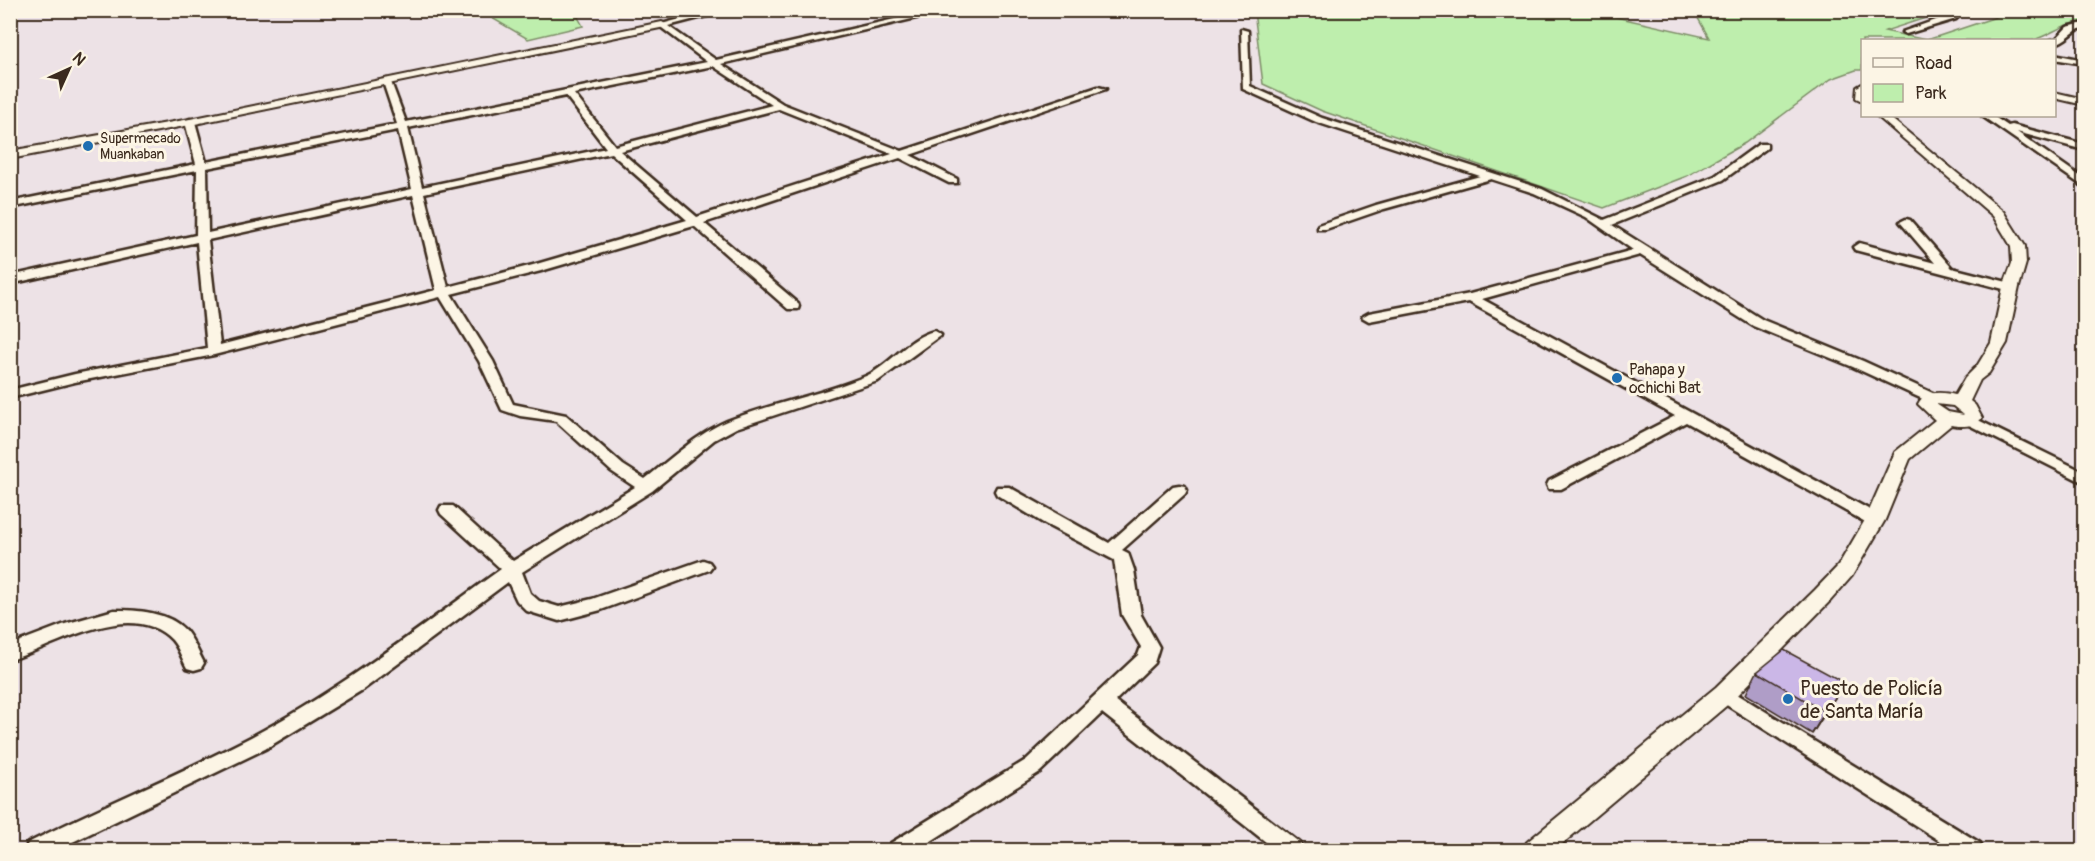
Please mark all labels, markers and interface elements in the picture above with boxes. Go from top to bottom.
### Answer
north arrow [39,39,99,99]
legend [1861,39,2056,117]
text: N [68,48,90,70]
text: Road [1915,52,1952,75]
text: Park [1915,82,1947,105]
place label: Supermecado Muankaban [100,130,181,163]
marker: Supermecado Muankaban [81,139,95,153]
place label: Pahapa y ochichi Bat [1629,360,1701,398]
marker: Pahapa y ochichi Bat [1610,371,1624,385]
place label: Puesto de Policía de Santa María [1800,676,1942,724]
marker: Puesto de Policía de Santa María [1781,692,1795,706]

